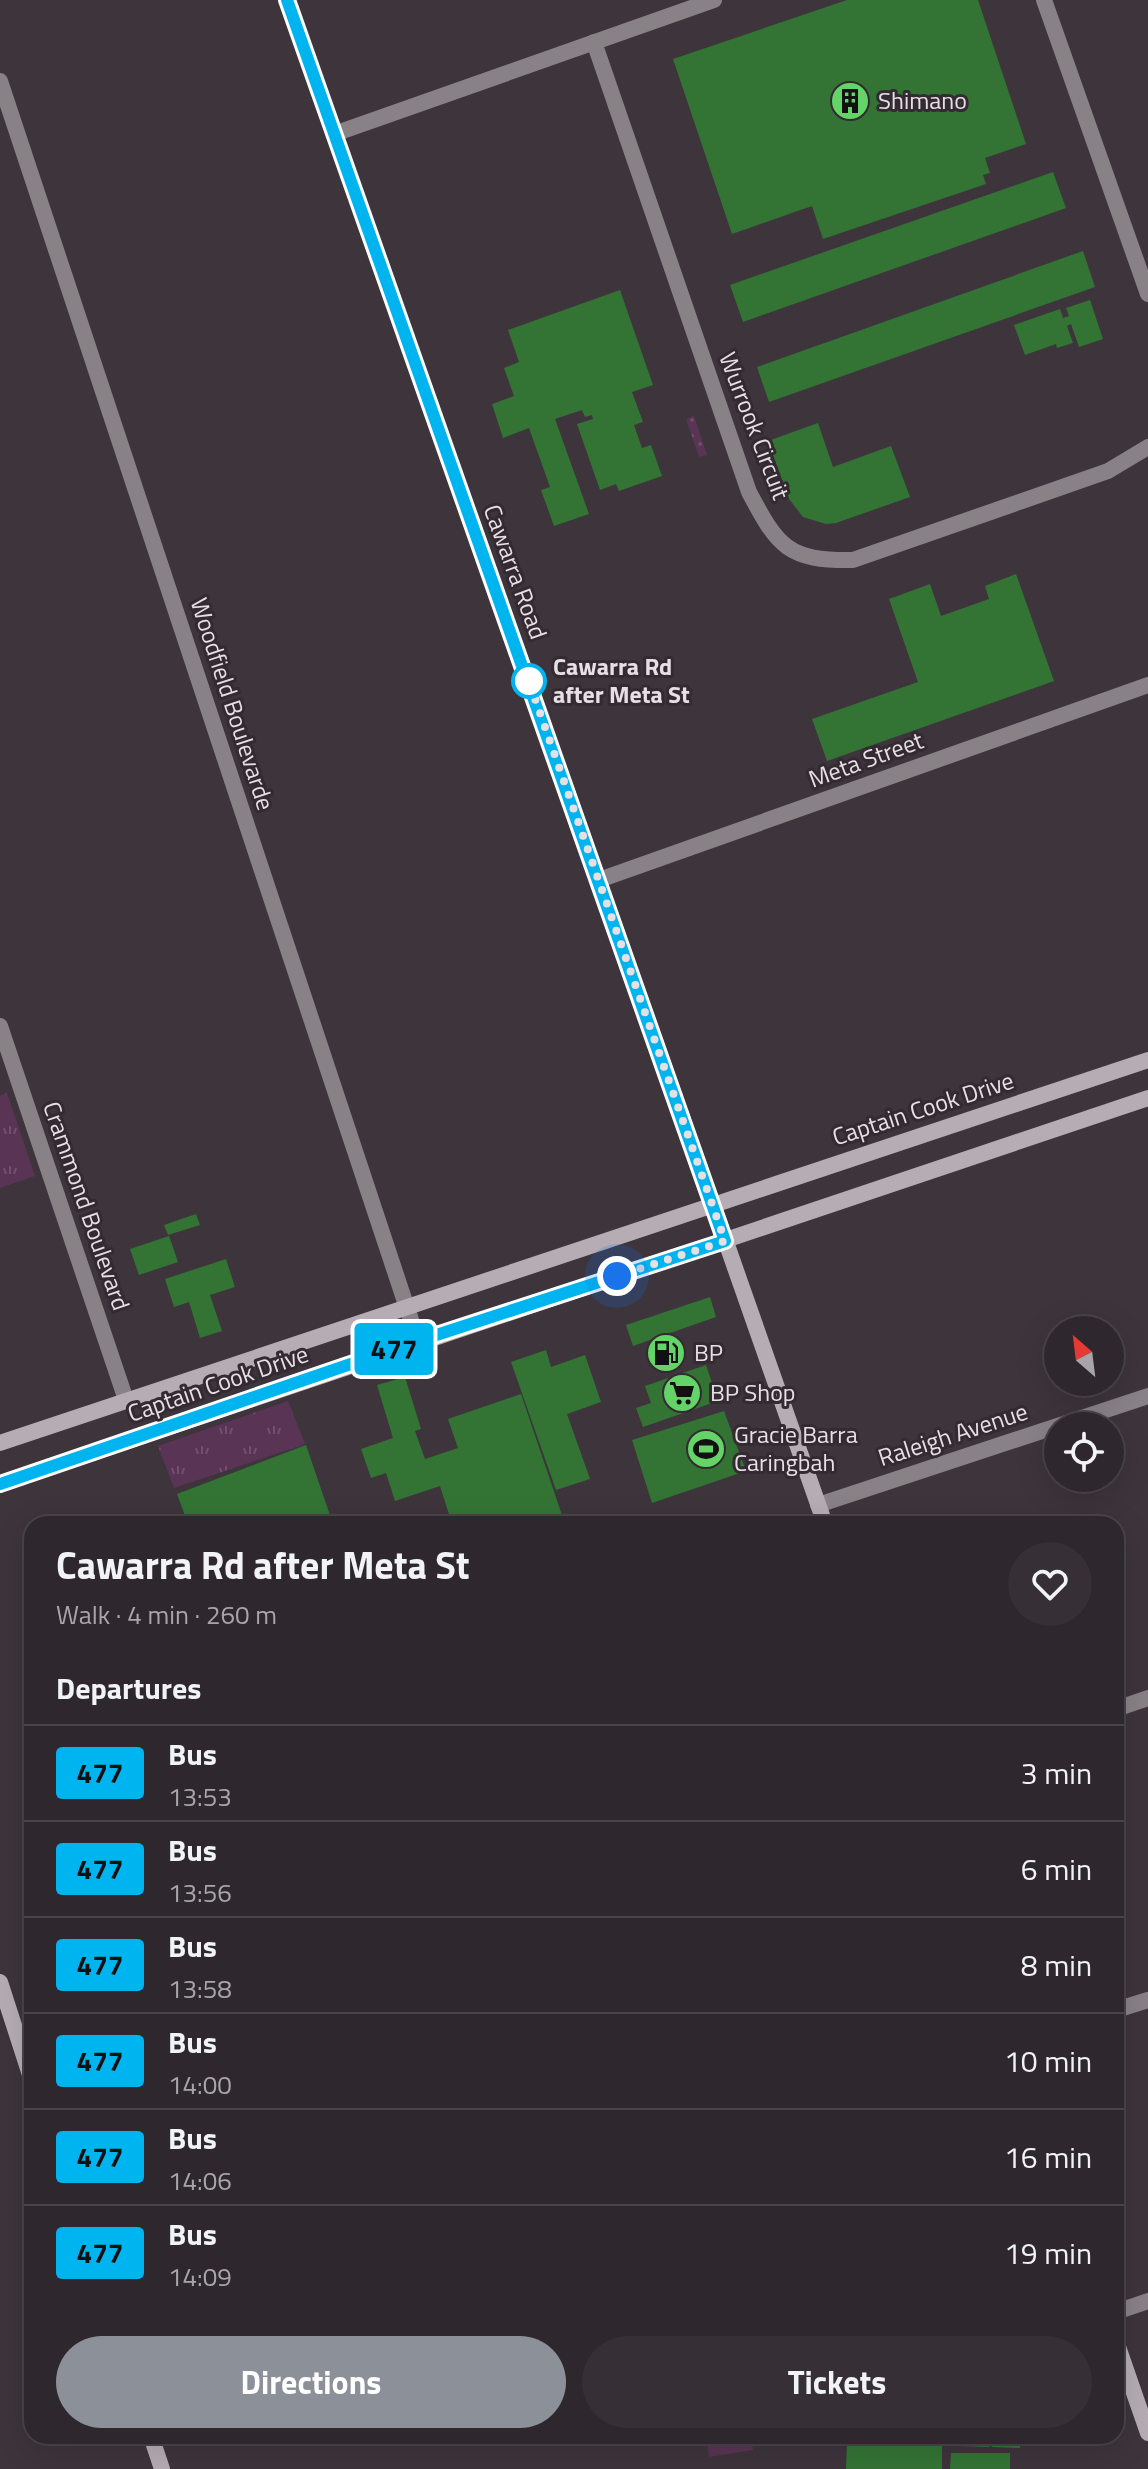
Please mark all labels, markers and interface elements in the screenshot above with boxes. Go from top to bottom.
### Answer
building icon: Shimano [829,80,871,122]
place label: Shimano [878,82,967,118]
street label: Wurrook Circuit [710,347,800,505]
street label: Cawarra Road [475,499,557,644]
street label: Woodfield Boulevarde [182,593,284,815]
place label: Cawarra Rd after Meta St [553,648,690,712]
marker: Cawarra Rd after Meta St [512,664,546,698]
street label: Meta Street [803,721,929,796]
street label: Captain Cook Drive [827,1062,1018,1154]
street label: Crammond Boulevard [34,1096,140,1315]
your location [597,1256,637,1296]
north arrow [1044,1316,1124,1396]
map controls [1044,1316,1124,1492]
line badge: 477 [348,1323,440,1375]
text: 477 [370,1327,418,1370]
fuel station icon: BP [645,1332,687,1374]
place label: BP [694,1334,723,1370]
street label: Captain Cook Drive [122,1335,313,1431]
supermarket icon: BP Shop [661,1372,703,1414]
place label: BP Shop [710,1374,796,1410]
street label: Raleigh Avenue [873,1393,1032,1475]
button: locate [1044,1412,1124,1492]
place label: Gracie Barra Caringbah [734,1416,858,1480]
sports icon: Gracie Barra Caringbah [685,1428,727,1470]
text: Cawarra Rd after Meta St [56,1536,470,1594]
button: heart [1008,1542,1092,1626]
text: Walk · 4 min · 260 m [56,1595,277,1634]
text: Departures [56,1665,201,1711]
text: Bus [168,1731,217,1777]
text: 3 min [1021,1750,1092,1796]
text: 477 [76,1751,124,1794]
text: 13:53 [168,1777,232,1816]
text: Bus [168,1827,217,1873]
text: 6 min [1021,1846,1092,1892]
text: 477 [76,1847,124,1890]
text: 13:56 [168,1873,232,1912]
text: Bus [168,1923,217,1969]
text: 8 min [1021,1942,1092,1988]
text: 477 [76,1943,124,1986]
text: 13:58 [168,1969,232,2008]
text: Bus [168,2019,217,2065]
text: 10 min [1004,2038,1092,2084]
text: 477 [76,2039,124,2082]
text: 14:00 [168,2065,232,2104]
text: Bus [168,2115,217,2161]
text: 16 min [1004,2134,1092,2180]
text: 477 [76,2135,124,2178]
text: 14:06 [168,2161,232,2200]
text: Bus [168,2211,217,2257]
text: 19 min [1004,2230,1092,2276]
text: 477 [76,2231,124,2274]
text: 14:09 [168,2257,232,2296]
button: Directions [56,2336,566,2428]
button: Tickets [582,2336,1092,2428]

